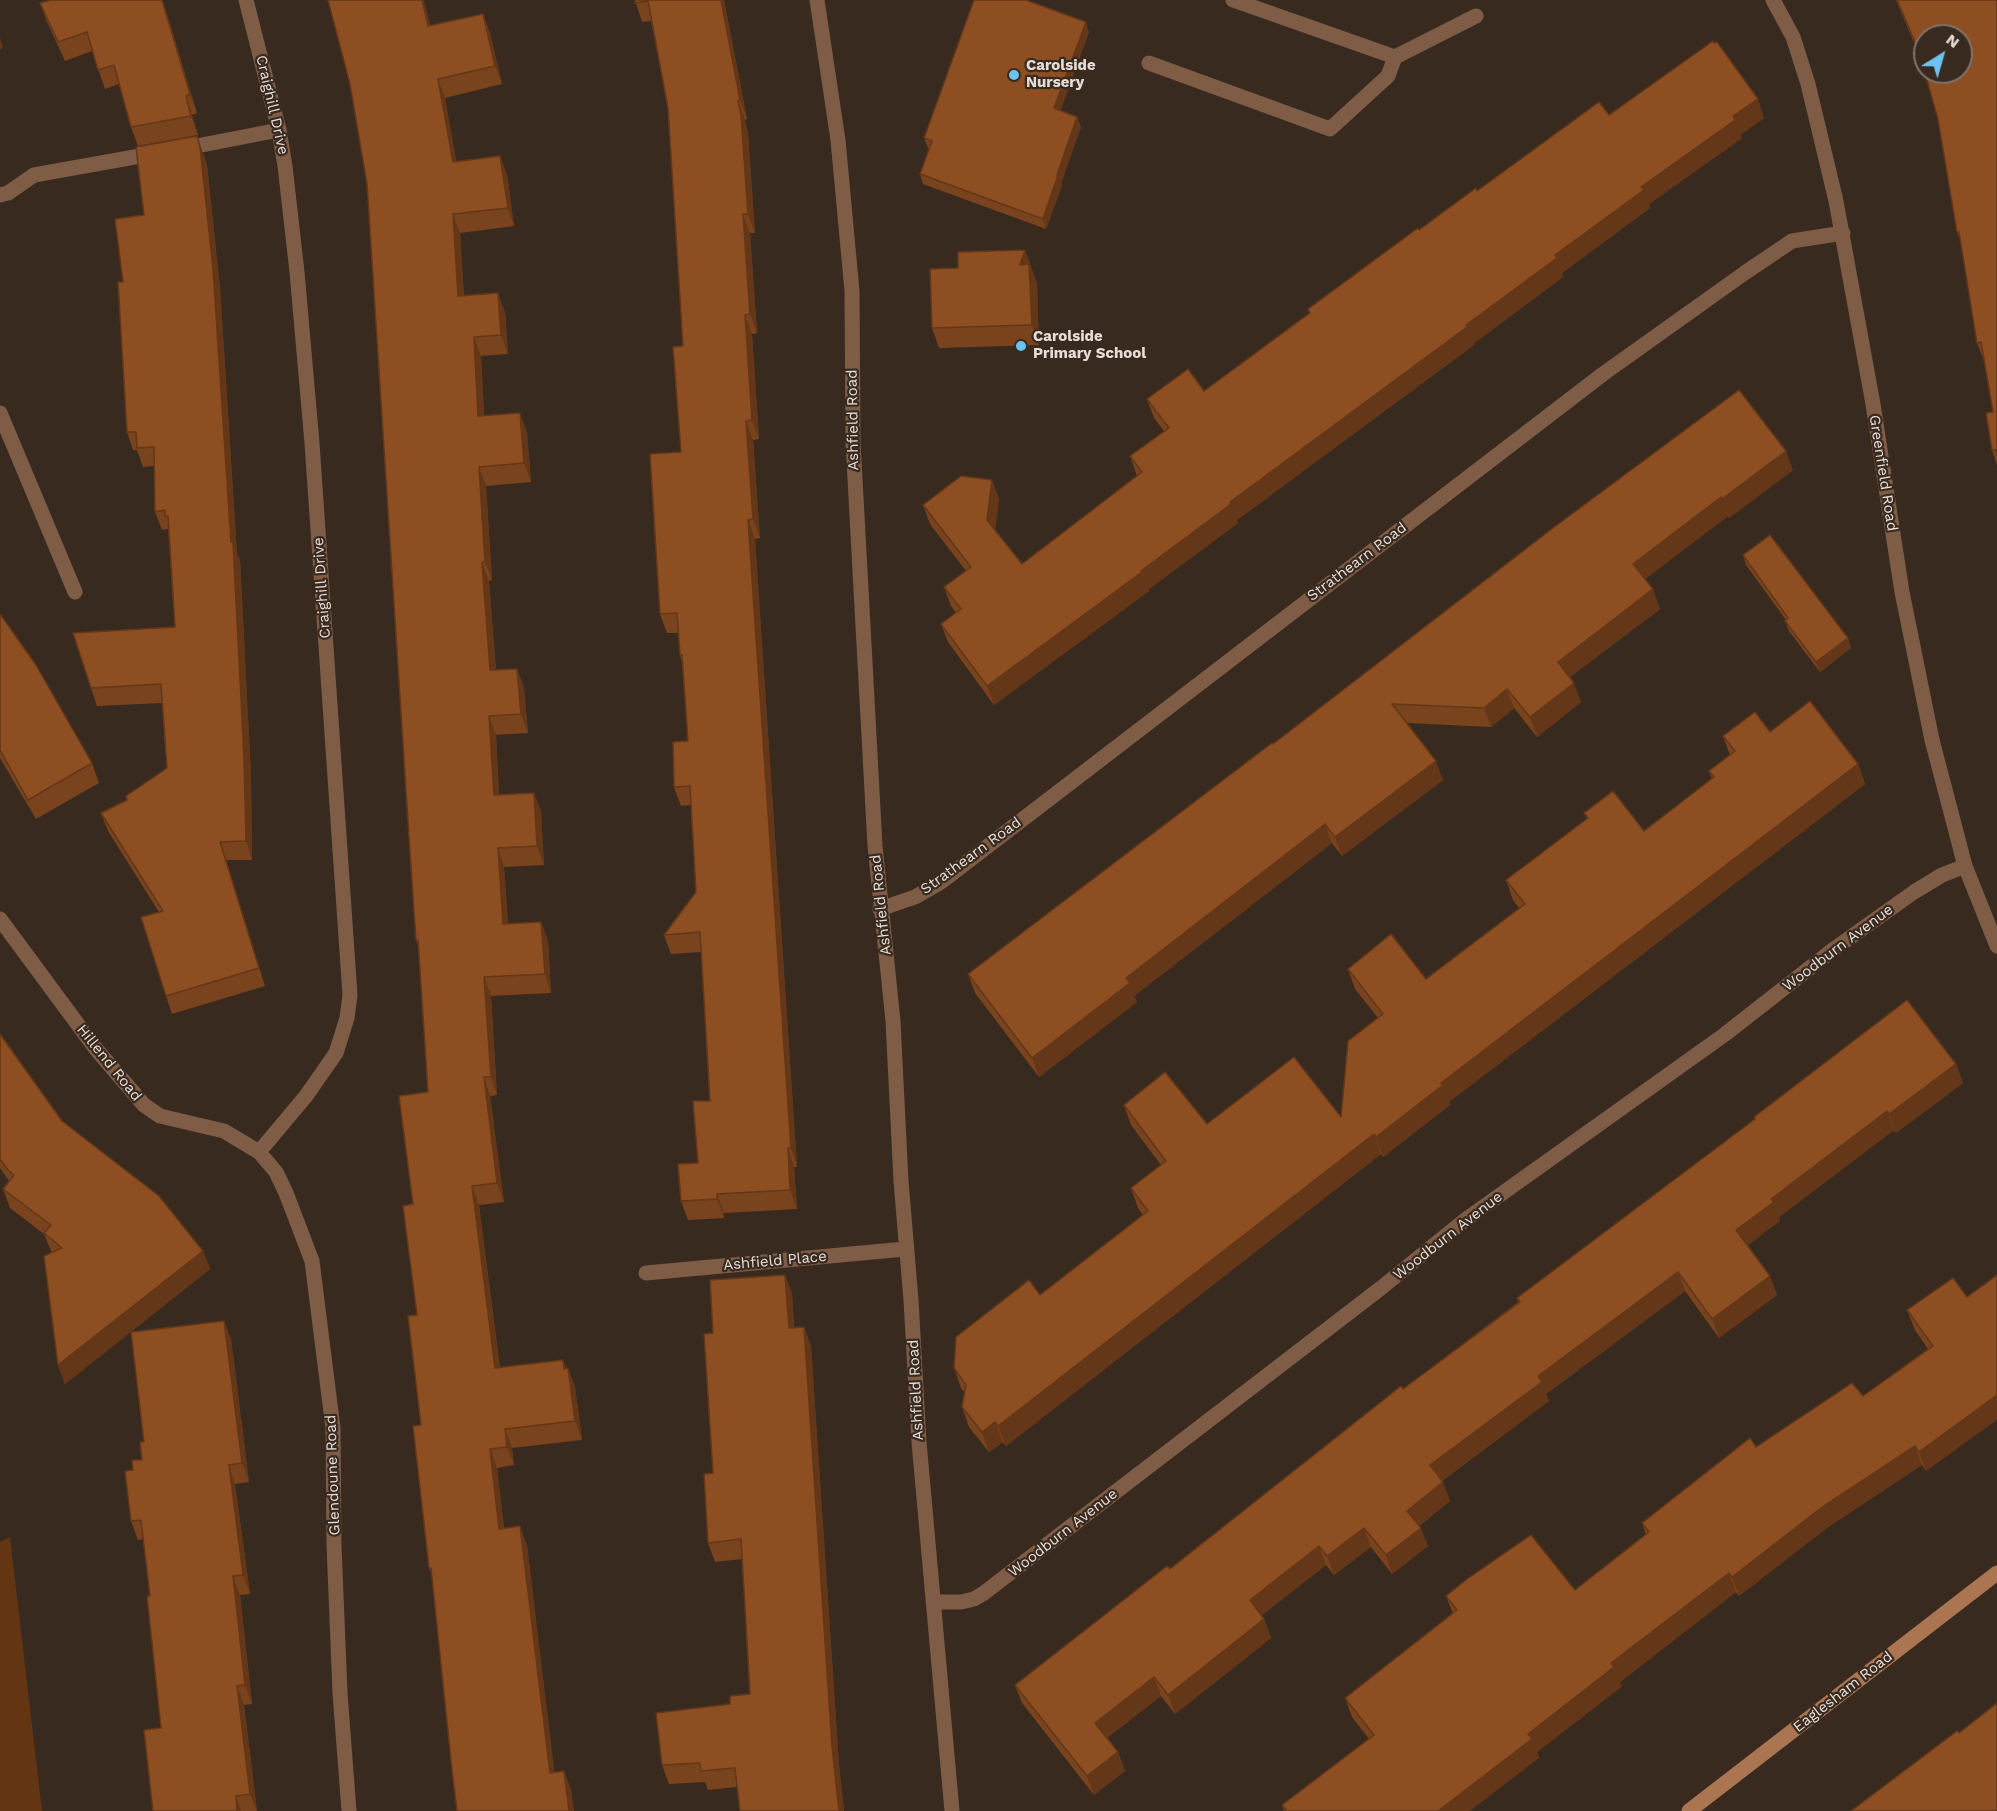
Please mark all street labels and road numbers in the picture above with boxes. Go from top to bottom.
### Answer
street label: Craighill Drive [252,54,292,156]
street label: Ashfield Road [843,369,863,471]
street label: Greenfield Road [1865,414,1901,532]
street label: Strathearn Road [1304,519,1410,605]
street label: Craighill Drive [309,537,335,639]
street label: Strathearn Road [917,813,1025,899]
street label: Ashfield Road [867,854,895,956]
street label: Woodburn Avenue [1779,901,1897,995]
street label: Hillend Road [73,1021,145,1105]
street label: Woodburn Avenue [1390,1188,1506,1284]
street label: Ashfield Place [722,1248,828,1274]
street label: Ashfield Road [904,1339,928,1441]
street label: Glendoune Road [322,1414,344,1536]
street label: Woodburn Avenue [1005,1485,1121,1581]
street label: Eaglesham Road [1790,1648,1896,1736]

